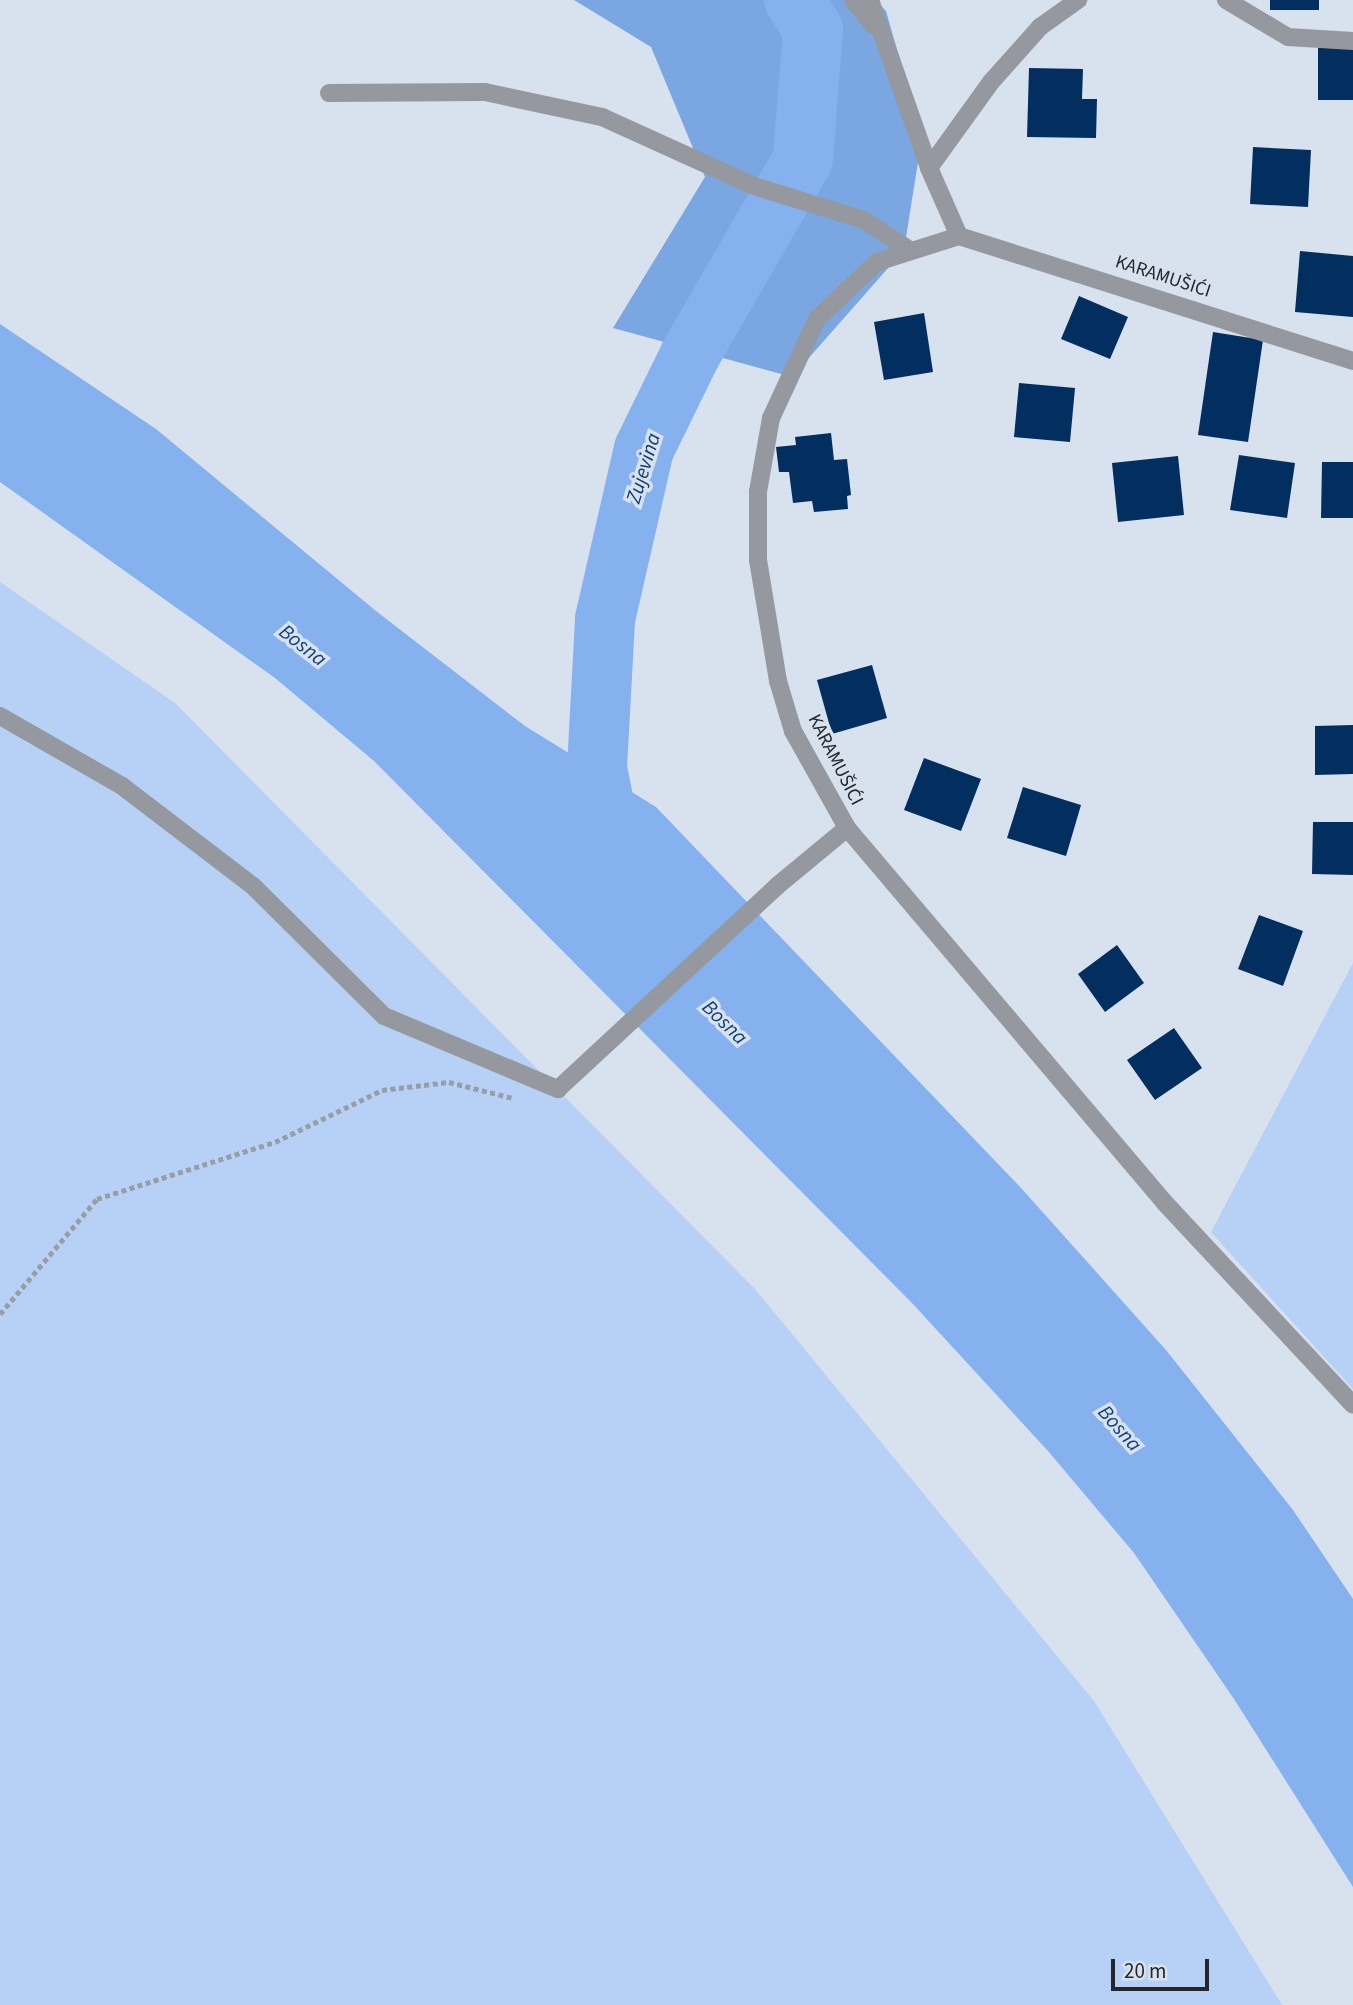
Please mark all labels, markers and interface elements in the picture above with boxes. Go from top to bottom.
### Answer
street label: KARAMUŠIĆI [1112,251,1214,303]
water label: Zujevina [620,430,666,506]
water label: Bosna [274,619,332,671]
street label: KARAMUŠIĆI [802,711,868,809]
water label: Bosna [697,994,753,1050]
water label: Bosna [1093,1400,1147,1456]
scale bar [1115,1946,1213,1990]
text: 20 m [1124,1956,1166,1986]

